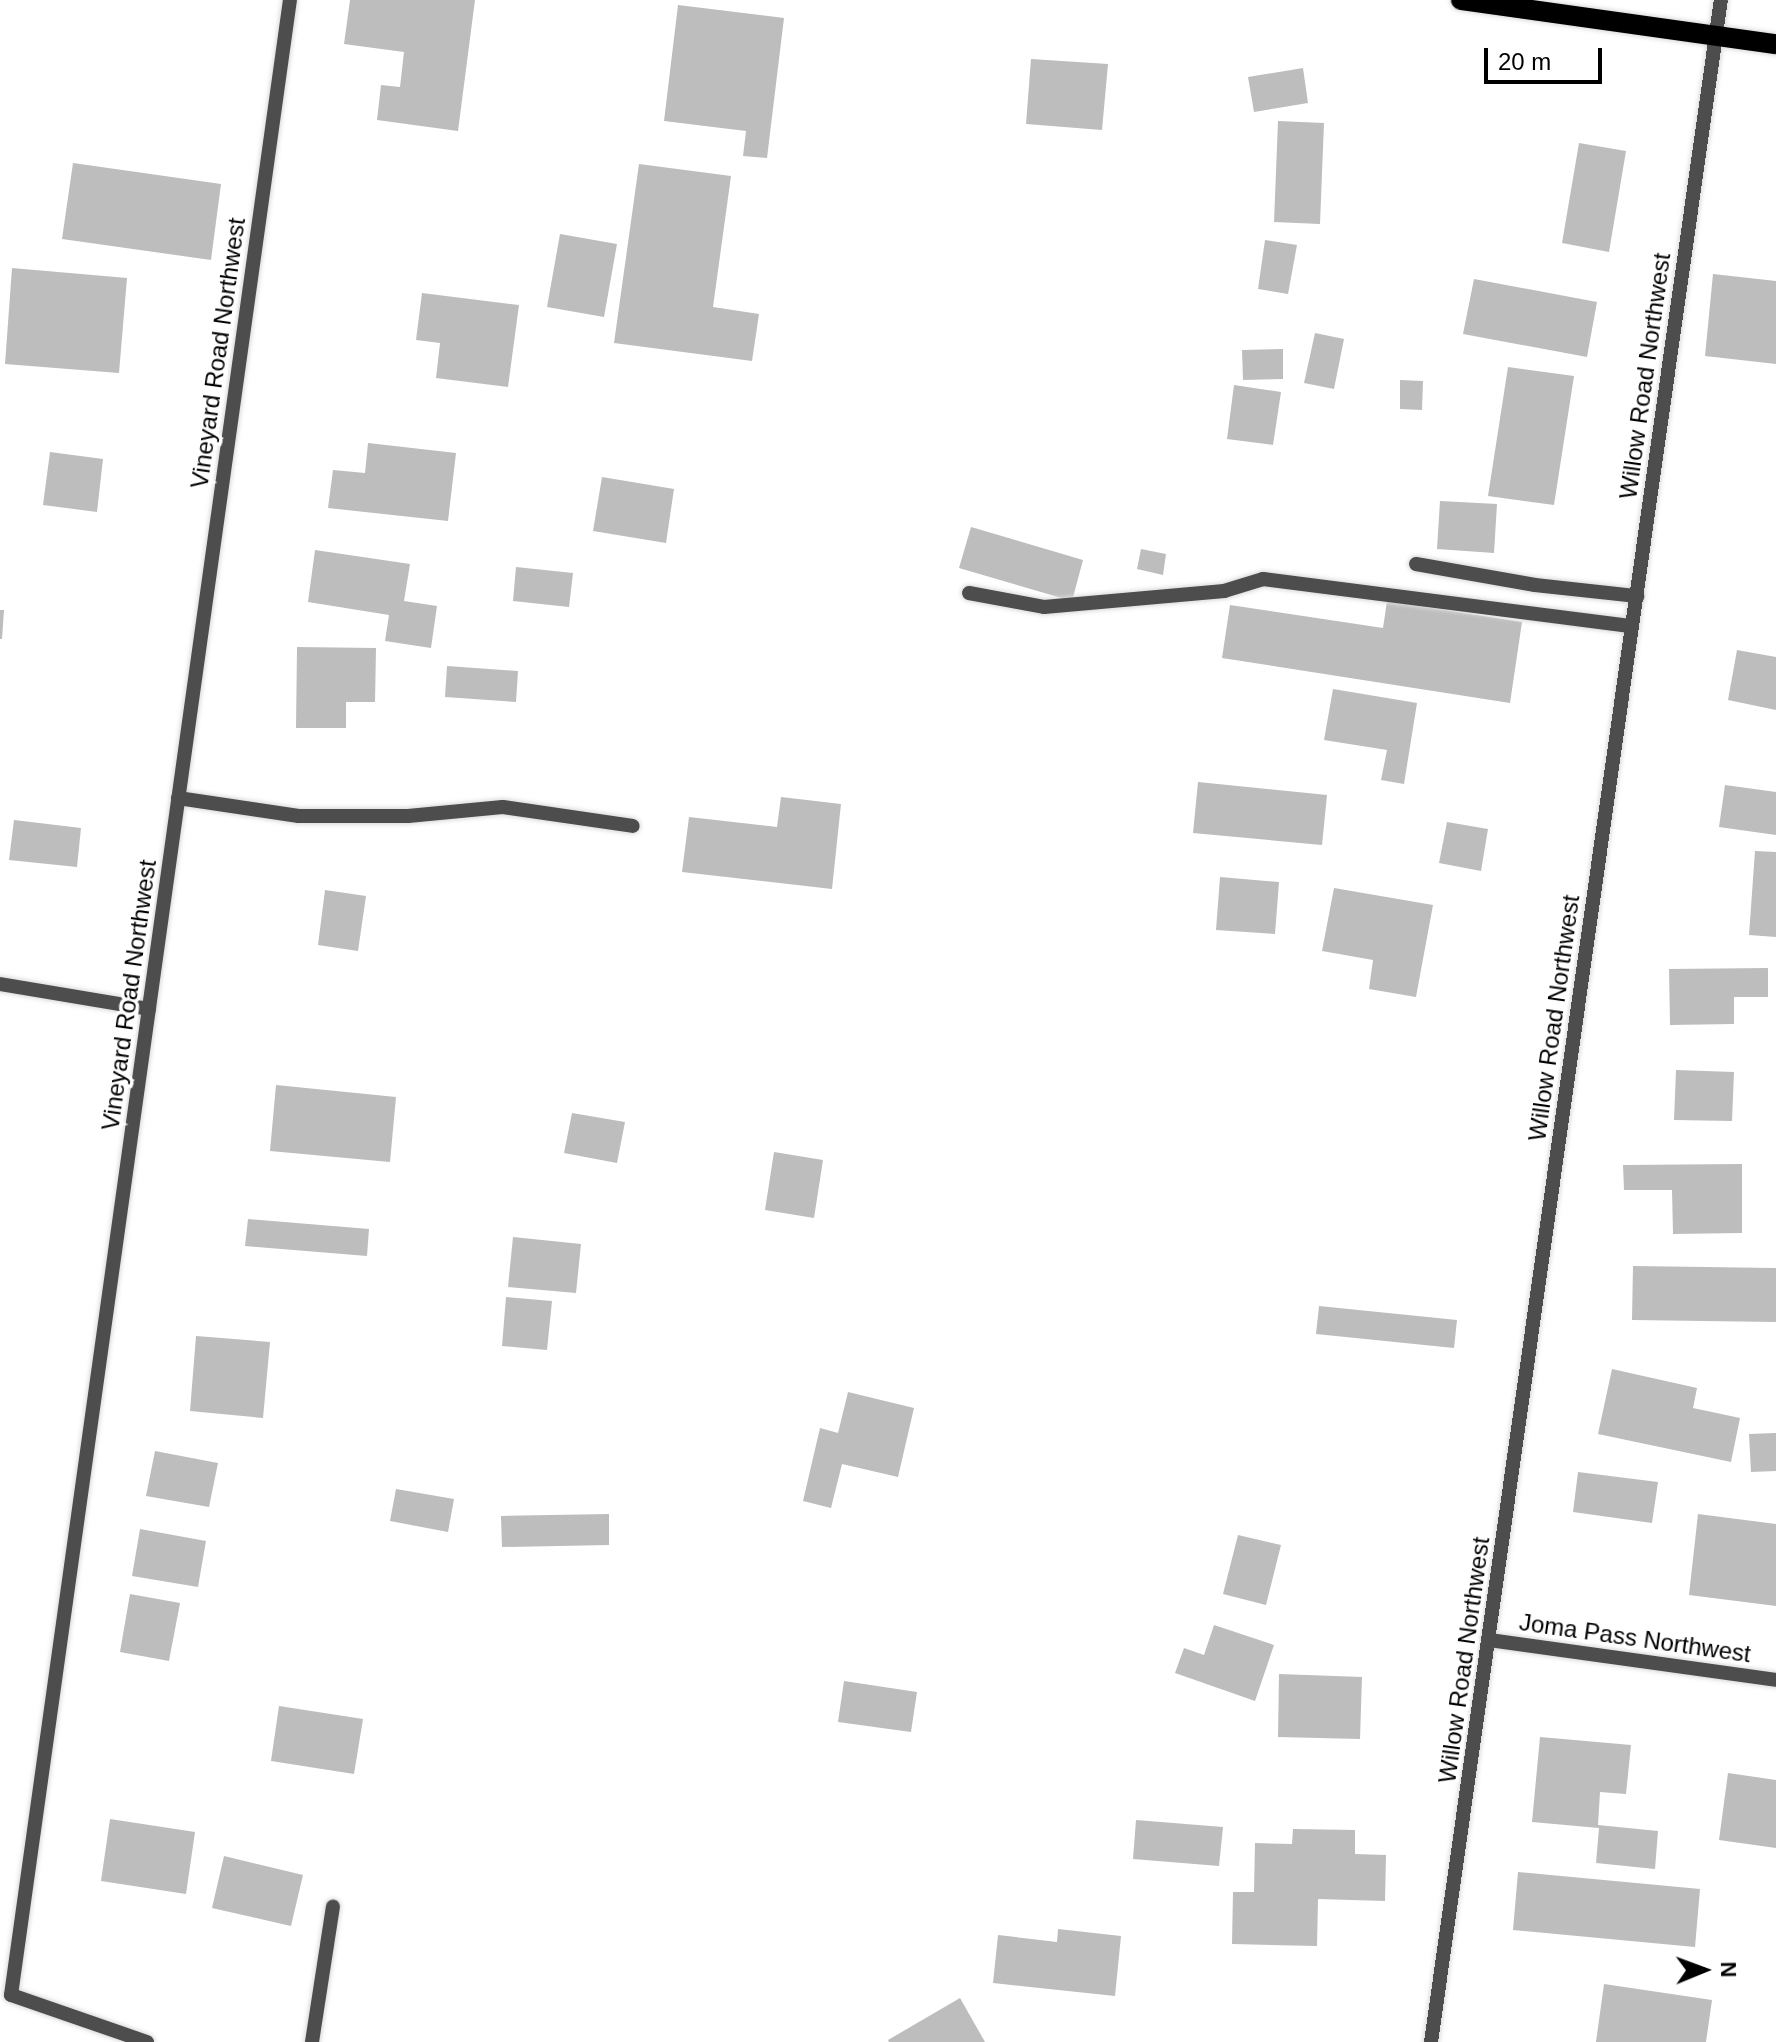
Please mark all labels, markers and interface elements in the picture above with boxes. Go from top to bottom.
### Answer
scale bar [1488,32,1606,82]
text: 20 m [1498,48,1551,75]
street label: Vineyard Road Northwest [185,216,251,490]
street label: Willow Road Northwest [1613,251,1677,501]
street label: Vineyard Road Northwest [96,858,162,1132]
street label: Willow Road Northwest [1522,893,1586,1143]
street label: Willow Road Northwest [1432,1535,1496,1785]
street label: Joma Pass Northwest [1517,1607,1753,1669]
north arrow [1664,1930,1744,2010]
text: N [1716,1961,1741,1978]

